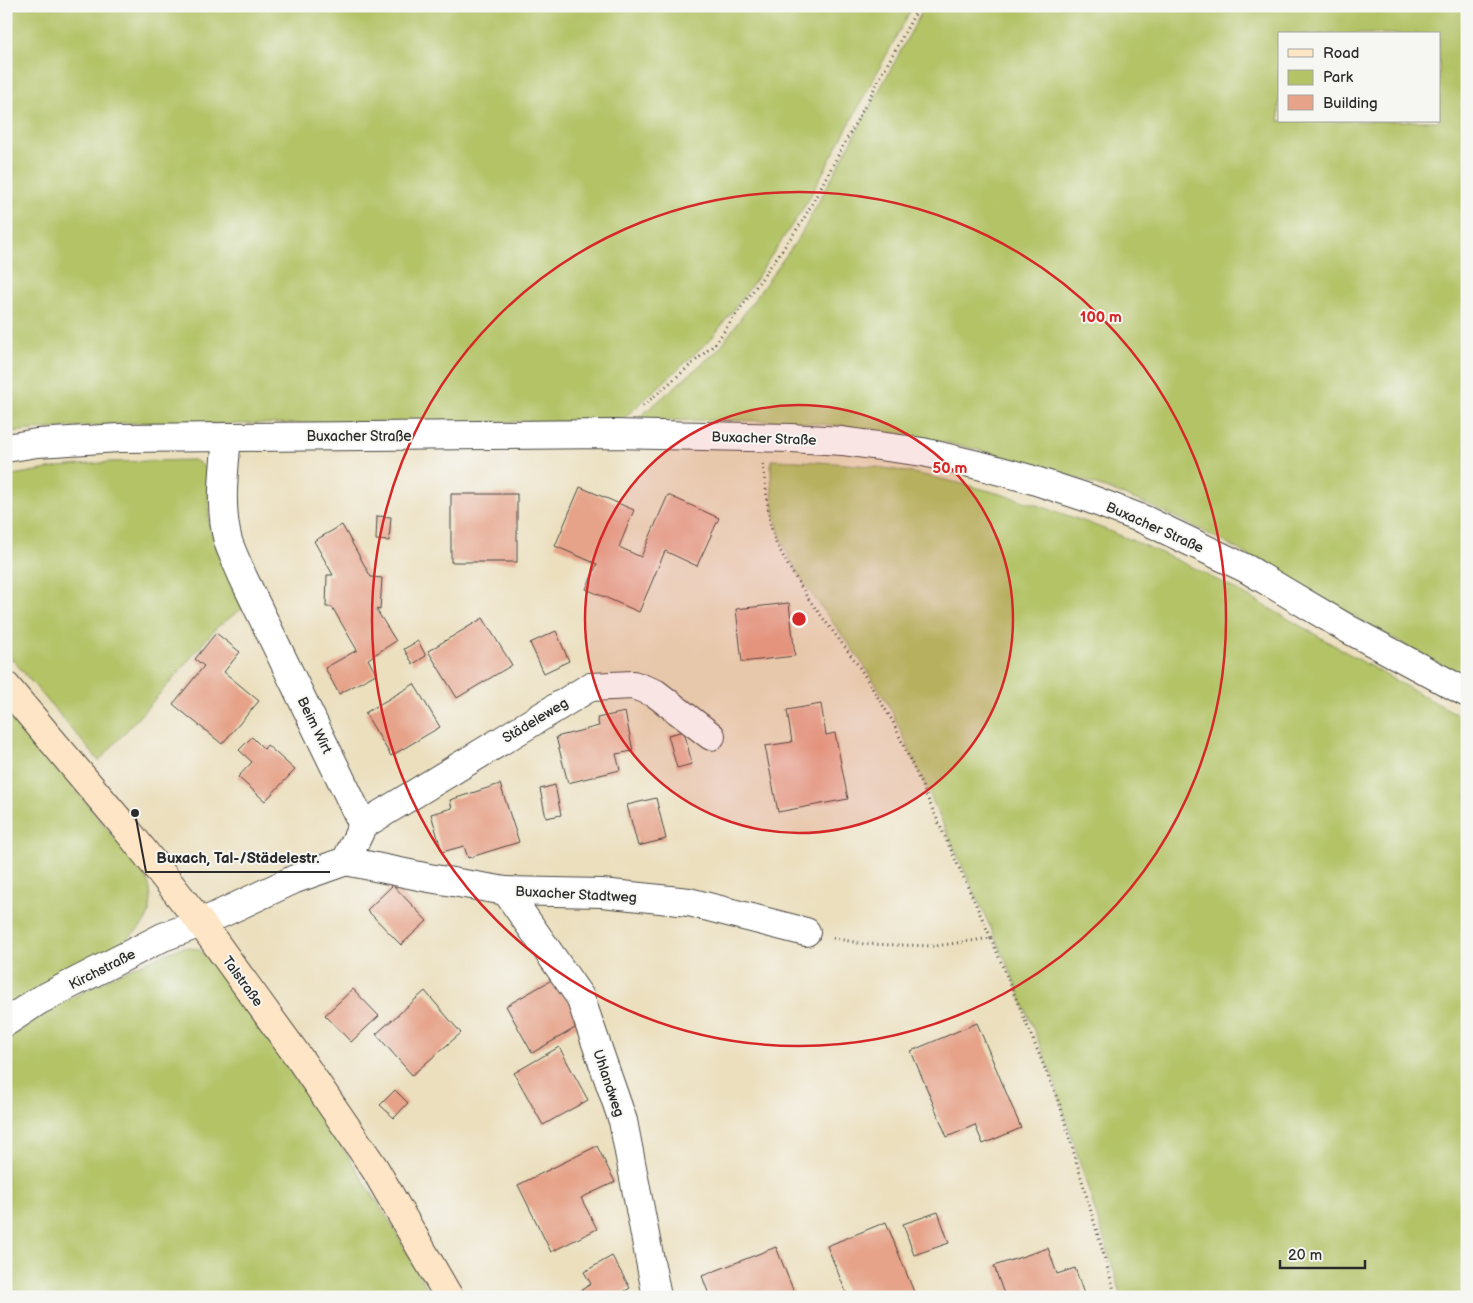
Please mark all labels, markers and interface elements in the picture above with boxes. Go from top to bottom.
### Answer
legend [1278,32,1440,122]
text: Road [1323,44,1359,63]
text: Park [1323,68,1354,87]
text: Building [1323,94,1378,113]
text: 100 m [1080,308,1122,327]
street label: Buxacher Straße [306,428,412,445]
street label: Buxacher Straße [711,428,817,449]
text: 50 m [933,459,968,478]
street label: Buxacher Straße [1103,498,1206,557]
centre of rings [790,610,808,628]
street label: Beim Wirt [294,694,336,757]
street label: Städeleweg [499,694,571,747]
callout: Buxach, Tal-/Städelestr. [146,842,330,872]
text: Buxach, Tal-/Städelestr. [156,849,320,868]
street label: Buxacher Stadtweg [515,883,637,906]
street label: Kirchstraße [66,945,138,993]
street label: Talstraße [219,953,267,1010]
street label: Uhlandweg [589,1047,628,1119]
scale bar [1280,1238,1366,1270]
text: 20 m [1288,1246,1322,1265]

